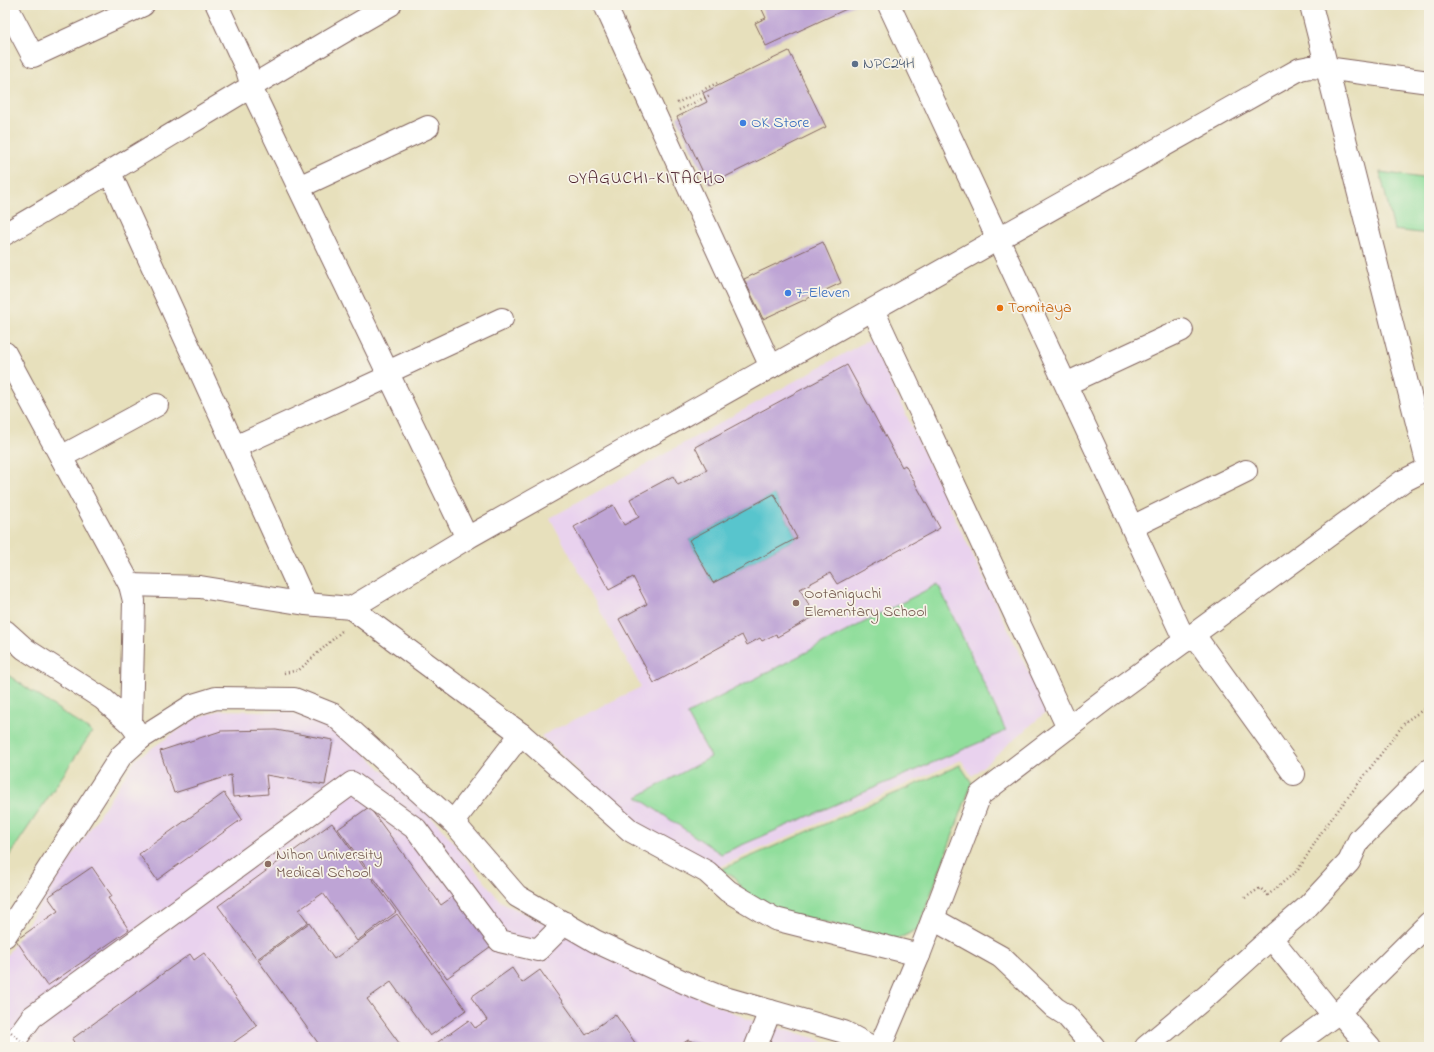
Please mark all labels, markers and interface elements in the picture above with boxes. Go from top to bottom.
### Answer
place label: NPC24H [863,52,915,76]
marker: NPC24H [850,59,860,69]
place label: OK Store [751,111,810,135]
marker: OK Store [738,118,748,128]
district label: OYAGUCHI-KITACHO [568,166,726,191]
place label: 7-Eleven [796,281,850,305]
marker: 7-Eleven [783,288,793,298]
place label: Tomitaya [1008,296,1072,320]
marker: Tomitaya [995,303,1005,313]
place label: Ootaniguchi Elementary School [804,582,927,624]
marker: Ootaniguchi Elementary School [791,598,801,608]
place label: Nihon University Medical School [276,843,383,885]
marker: Nihon University Medical School [263,859,273,869]

